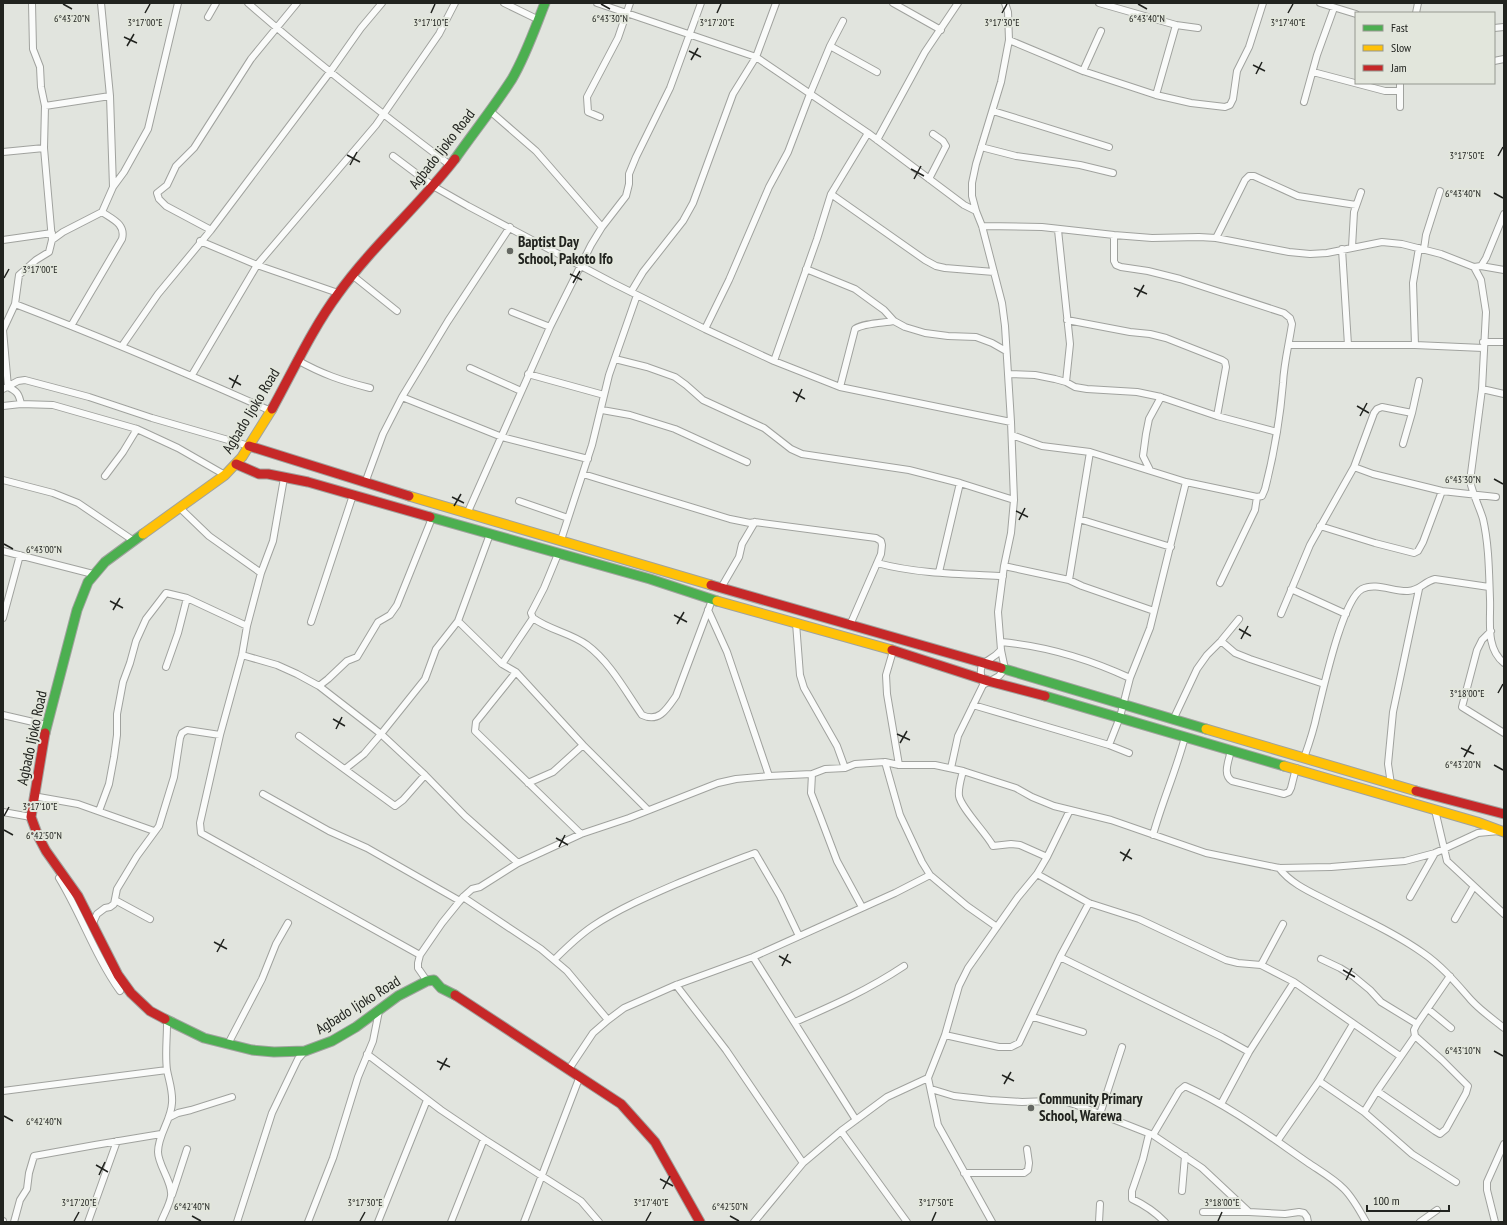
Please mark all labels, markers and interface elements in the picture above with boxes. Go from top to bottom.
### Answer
text: 6°43'20"N [54,12,90,25]
text: 6°43'30"N [592,12,628,25]
text: 6°43'40"N [1129,12,1165,25]
legend [1355,12,1495,84]
text: 3°17'00"E [128,16,162,29]
text: 3°17'10"E [414,16,448,29]
text: 3°17'20"E [700,16,734,29]
text: 3°17'30"E [985,16,1019,29]
text: 3°17'40"E [1271,16,1305,29]
text: Fast [1391,20,1409,35]
text: Slow [1391,40,1412,55]
text: Jam [1390,60,1407,75]
street label: Agbado Ijoko Road [405,105,479,192]
text: 3°17'50"E [1450,149,1484,162]
text: 6°43'40"N [1445,187,1481,200]
place label: Baptist Day School, Pakoto Ifo [518,232,613,268]
marker: Baptist Day School, Pakoto Ifo [505,246,515,256]
text: 3°17'00"E [23,263,57,276]
street label: Agbado Ijoko Road [218,365,283,457]
text: 6°43'30"N [1445,473,1481,486]
text: 6°43'00"N [26,543,62,556]
text: 3°18'00"E [1450,687,1484,700]
street label: Agbado Ijoko Road [12,689,51,787]
text: 6°43'20"N [1445,758,1481,771]
text: 3°17'10"E [23,800,57,813]
text: 6°42'50"N [26,829,62,842]
street label: Agbado Ijoko Road [312,971,404,1038]
text: 6°43'10"N [1445,1044,1481,1057]
place label: Community Primary School, Warewa [1039,1089,1144,1125]
marker: Community Primary School, Warewa [1026,1103,1036,1113]
text: 6°42'40"N [26,1115,62,1128]
scale bar [1367,1187,1449,1213]
text: 100 m [1373,1193,1400,1208]
text: 3°17'20"E [62,1196,96,1209]
text: 3°17'30"E [348,1196,382,1209]
text: 3°17'40"E [634,1196,668,1209]
text: 3°17'50"E [919,1196,953,1209]
text: 3°18'00"E [1205,1196,1239,1209]
text: 6°42'40"N [174,1200,210,1213]
text: 6°42'50"N [712,1200,748,1213]

